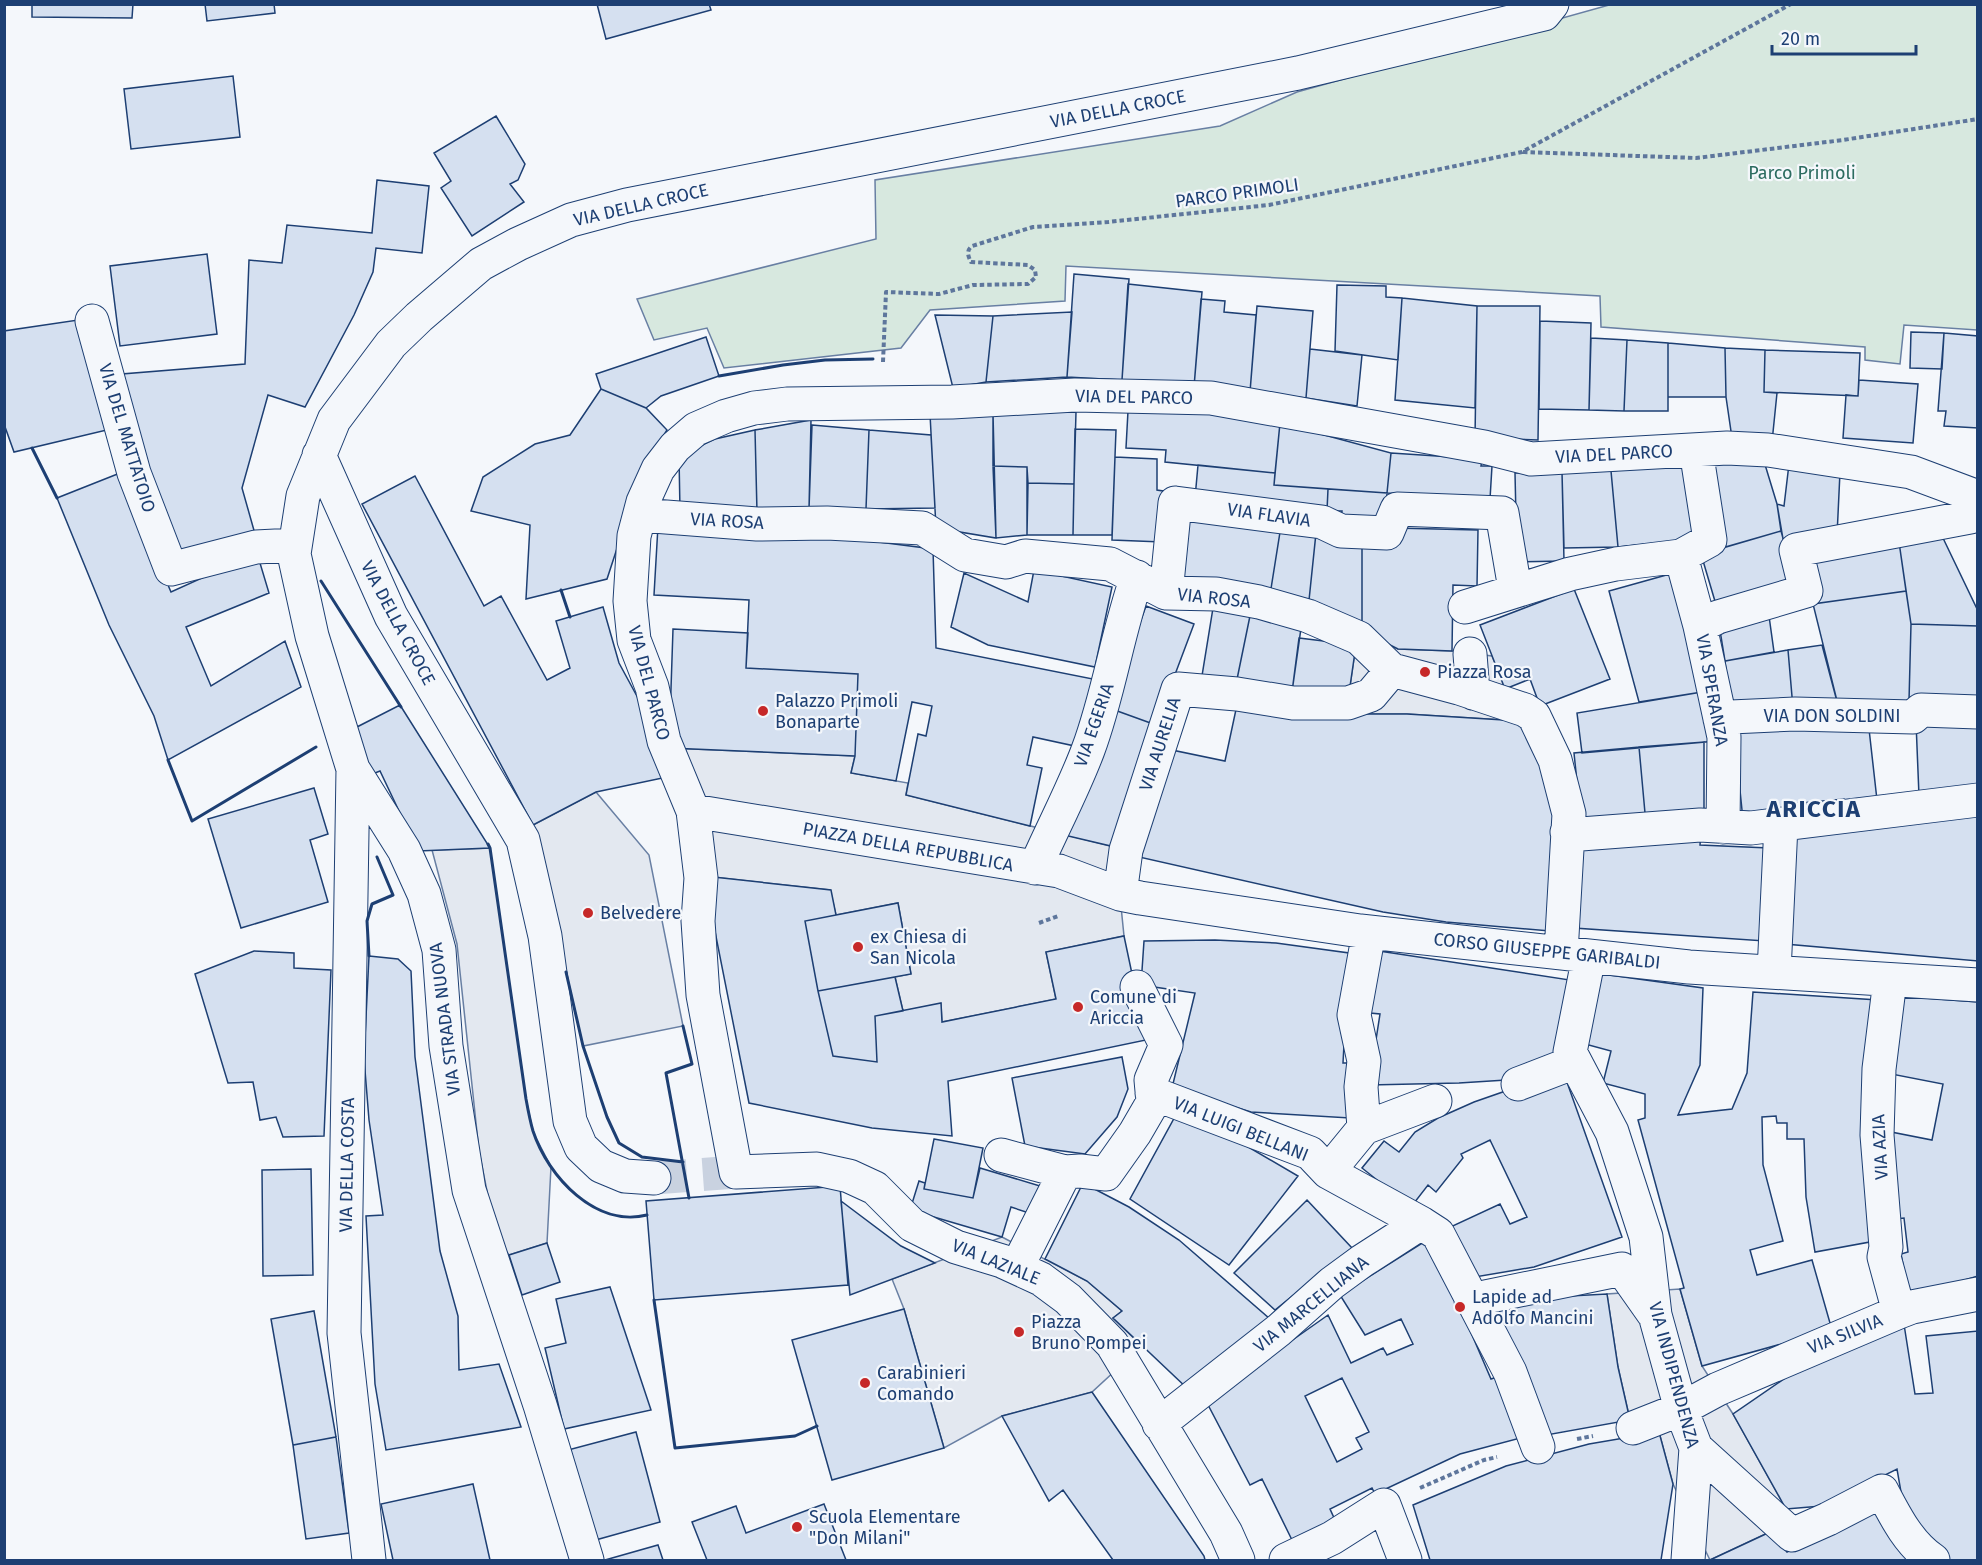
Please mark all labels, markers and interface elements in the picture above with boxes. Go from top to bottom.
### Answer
scale bar [1772,18,1916,56]
text: 20 m [1781,28,1820,50]
street label: VIA DELLA CROCE [1048,85,1188,133]
park label: Parco Primoli [1748,162,1856,184]
street label: PARCO PRIMOLI [1174,173,1300,213]
street label: VIA DELLA CROCE [571,179,711,231]
street label: VIA DEL MATTATOIO [94,361,160,515]
street label: VIA DEL PARCO [1075,385,1193,409]
street label: VIA DEL PARCO [1555,440,1673,468]
street label: VIA FLAVIA [1226,498,1313,532]
street label: VIA ROSA [690,508,765,534]
street label: VIA DELLA CROCE [356,557,440,689]
street label: VIA ROSA [1176,583,1252,613]
street label: VIA DEL PARCO [623,623,675,743]
street label: VIA SPERANZA [1691,632,1733,748]
place label: Piazza Rosa [1437,661,1532,683]
marker: Piazza Rosa [1418,665,1432,679]
street label: VIA EGERIA [1069,679,1119,770]
place label: Palazzo Primoli Bonaparte [775,690,898,733]
street label: VIA AURELIA [1134,694,1186,794]
marker: Palazzo Primoli Bonaparte [756,704,770,718]
street label: VIA DON SOLDINI [1763,705,1901,727]
district label: ARICCIA [1766,795,1861,823]
street label: PIAZZA DELLA REPUBBLICA [801,818,1016,876]
place label: Belvedere [600,902,681,924]
marker: Belvedere [581,906,595,920]
place label: ex Chiesa di San Nicola [870,926,967,969]
street label: CORSO GIUSEPPE GARIBALDI [1432,928,1662,974]
marker: ex Chiesa di San Nicola [851,940,865,954]
street label: VIA STRADA NUOVA [425,941,465,1097]
place label: Comune di Ariccia [1090,986,1177,1029]
marker: Comune di Ariccia [1071,1000,1085,1014]
street label: VIA LUIGI BELLANI [1170,1092,1312,1166]
street label: VIA DELLA COSTA [335,1097,359,1233]
street label: VIA AZIA [1867,1113,1893,1180]
street label: VIA LAZIALE [949,1234,1043,1290]
street label: VIA MARCELLIANA [1249,1251,1373,1357]
place label: Lapide ad Adolfo Mancini [1472,1286,1594,1329]
street label: VIA INDIPENDENZA [1644,1299,1704,1451]
marker: Lapide ad Adolfo Mancini [1453,1300,1467,1314]
street label: VIA SILVIA [1804,1309,1886,1359]
place label: Piazza Bruno Pompei [1031,1311,1147,1354]
marker: Piazza Bruno Pompei [1012,1325,1026,1339]
place label: Carabinieri Comando [877,1362,966,1405]
marker: Carabinieri Comando [858,1376,872,1390]
place label: Scuola Elementare "Don Milani" [809,1506,961,1549]
marker: Scuola Elementare "Don Milani" [790,1520,804,1534]

